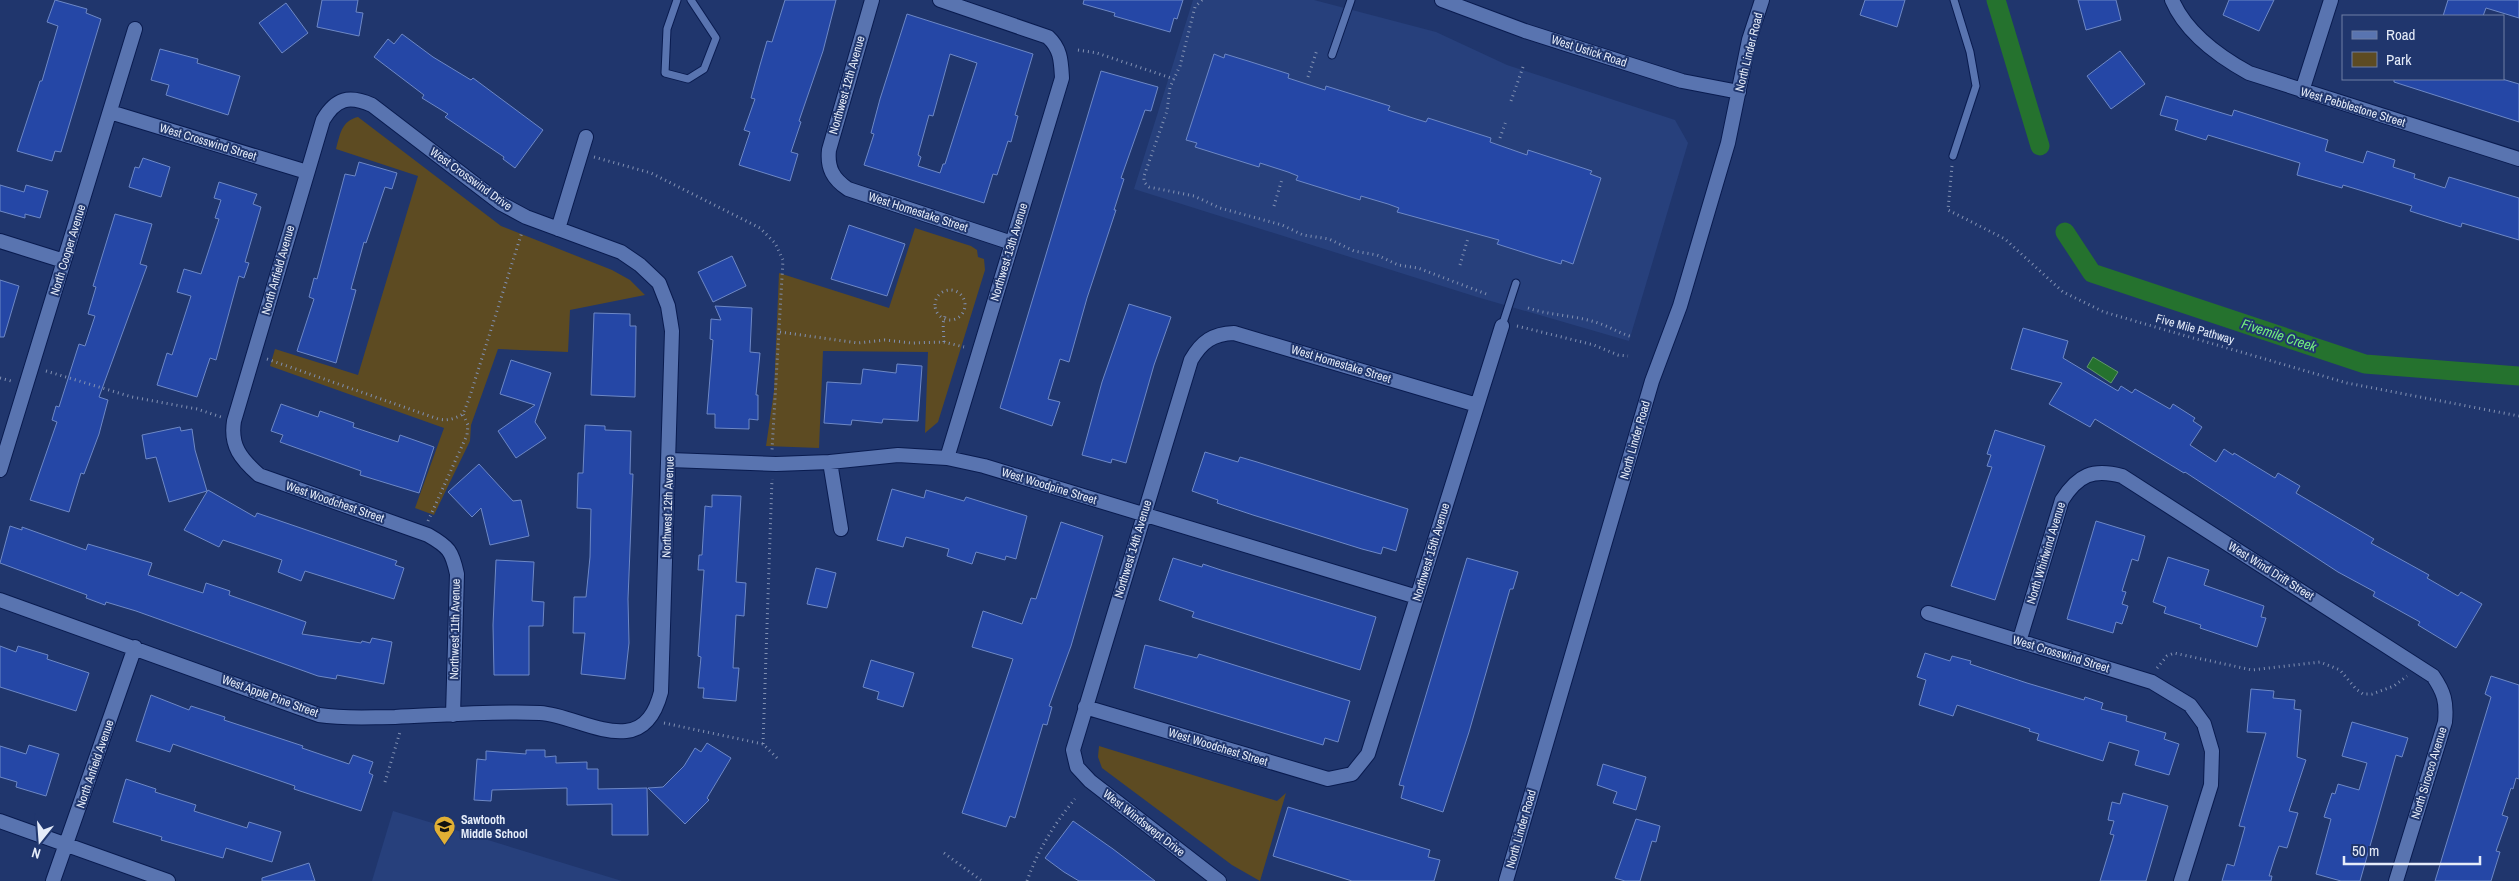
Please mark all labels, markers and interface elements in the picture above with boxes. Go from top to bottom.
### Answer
street label: North Linder Road [1731,11,1767,93]
legend [2342,15,2504,80]
text: Road [2386,24,2415,45]
street label: West Ustick Road [1549,31,1629,71]
street label: Northwest 12th Avenue [825,34,869,136]
text: Park [2386,49,2412,70]
street label: West Pebblestone Street [2299,83,2408,131]
street label: West Crosswind Street [158,120,259,164]
street label: West Crosswind Drive [427,144,515,214]
street label: West Homestake Street [866,188,970,236]
street label: Northwest 13th Avenue [986,201,1032,303]
street label: North Cooper Avenue [47,202,89,298]
street label: North Anfield Avenue [258,223,298,317]
street label: Five Mile Pathway [2154,310,2236,348]
water label: Fivemile Creek [2239,314,2320,356]
street label: West Homestake Street [1289,341,1393,387]
street label: North Linder Road [1616,399,1654,481]
street label: Northwest 12th Avenue [658,456,678,558]
street label: West Woodpine Street [999,464,1099,508]
street label: West Woodchest Street [284,478,387,526]
street label: Northwest 14th Avenue [1110,498,1156,600]
street label: North Whirlwind Avenue [2023,500,2069,606]
street label: Northwest 15th Avenue [1408,501,1454,603]
street label: West Wind Drift Street [2225,538,2317,604]
street label: Northwest 11th Avenue [446,578,464,680]
street label: West Crosswind Street [2011,632,2112,676]
street label: West Apple Pine Street [220,671,321,721]
street label: North Anfield Avenue [72,718,118,810]
street label: West Woodchest Street [1166,724,1270,770]
street label: North Sirocco Avenue [2407,725,2451,821]
street label: West Windswept Drive [1100,786,1188,860]
street label: North Linder Road [1502,788,1540,870]
place label: Sawtooth Middle School [461,812,528,842]
school or university icon: Sawtooth Middle School [433,815,457,846]
north arrow [15,816,65,866]
scale bar [2344,834,2480,866]
text: 50 m [2352,840,2379,861]
text: N [30,844,43,863]

